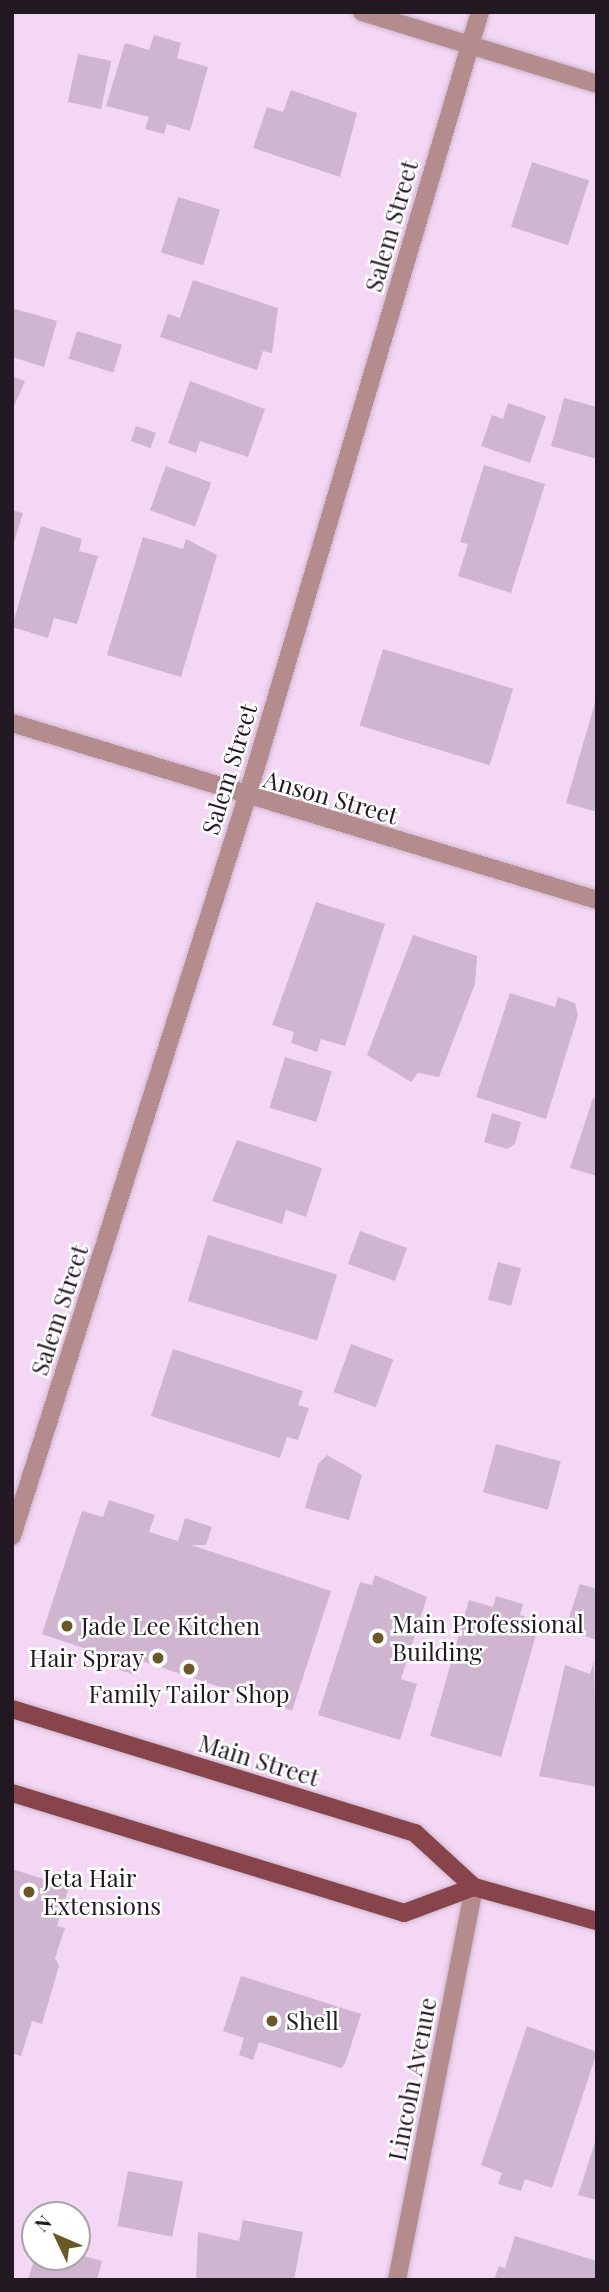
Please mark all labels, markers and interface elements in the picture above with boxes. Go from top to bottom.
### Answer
street label: Salem Street [358,157,424,295]
street label: Salem Street [195,700,263,838]
street label: Anson Street [261,764,401,830]
street label: Salem Street [24,1241,94,1379]
place label: Main Professional Building [392,1610,584,1666]
place label: Jade Lee Kitchen [81,1612,260,1640]
marker: Jade Lee Kitchen [59,1618,75,1634]
marker: Main Professional Building [370,1630,386,1646]
place label: Hair Spray [29,1644,144,1672]
marker: Hair Spray [150,1650,166,1666]
marker: Family Tailor Shop [181,1661,197,1677]
place label: Family Tailor Shop [88,1680,290,1708]
street label: Main Street [195,1728,323,1792]
place label: Jeta Hair Extensions [43,1864,161,1920]
marker: Jeta Hair Extensions [21,1884,37,1900]
street label: Lincoln Avenue [382,1995,442,2163]
place label: Shell [286,2007,339,2035]
marker: Shell [264,2013,280,2029]
north arrow [21,2201,91,2271]
text: N [28,2209,56,2237]

